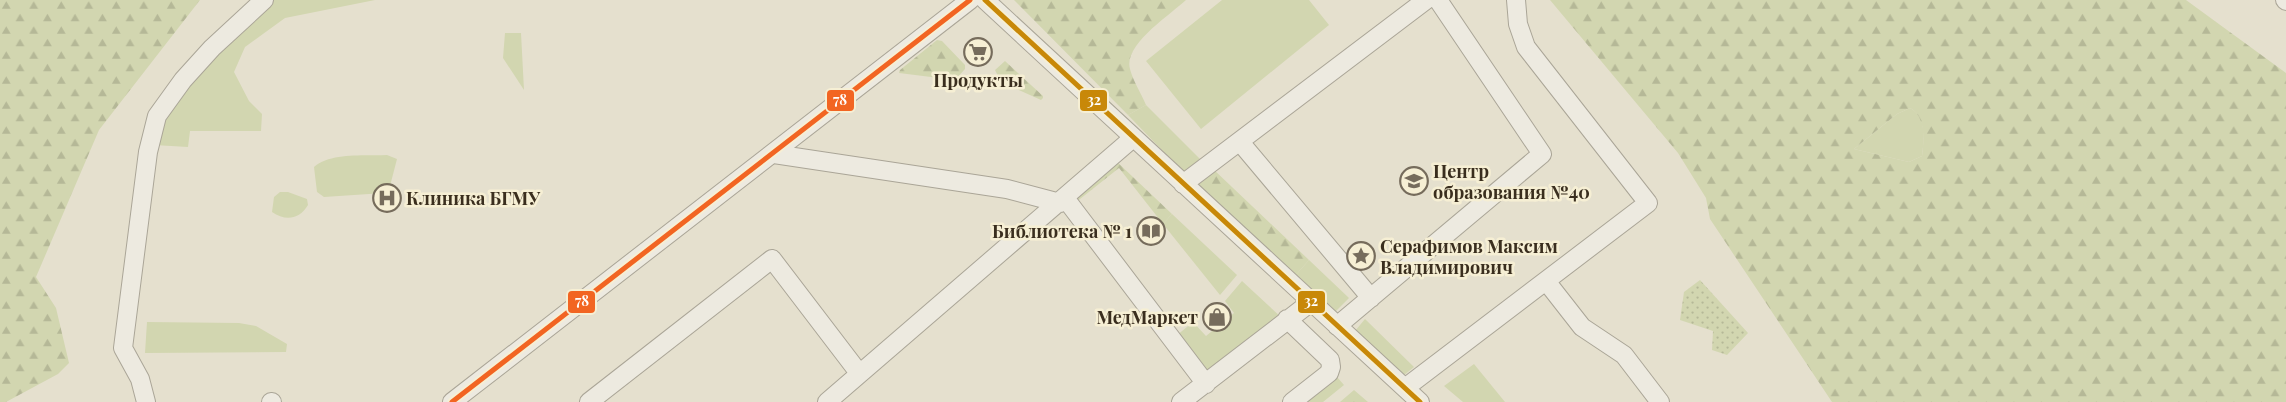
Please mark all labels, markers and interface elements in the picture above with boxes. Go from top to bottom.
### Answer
supermarket icon: Продукты [963,37,993,67]
place label: Продукты [933,68,1023,92]
line badge: 78 [826,89,855,112]
line badge: 32 [1079,89,1108,112]
text: 78 [833,90,847,109]
text: 32 [1087,90,1101,109]
place label: Центр образования №40 [1433,159,1590,204]
school or university icon: Центр образования №40 [1399,166,1429,196]
hospital icon: Клиника БГМУ [372,183,402,213]
place label: Клиника БГМУ [406,186,541,210]
library icon: Библиотека № 1 [1136,216,1166,246]
place label: Библиотека № 1 [992,219,1132,243]
place label: Серафимов Максим Владимирович [1380,234,1558,279]
place icon: Серафимов Максим Владимирович [1346,241,1376,271]
line badge: 78 [567,290,596,314]
line badge: 32 [1297,290,1326,314]
text: 78 [575,291,589,310]
text: 32 [1304,291,1318,310]
shop icon: МедМаркет [1202,302,1232,332]
place label: МедМаркет [1097,305,1199,329]

